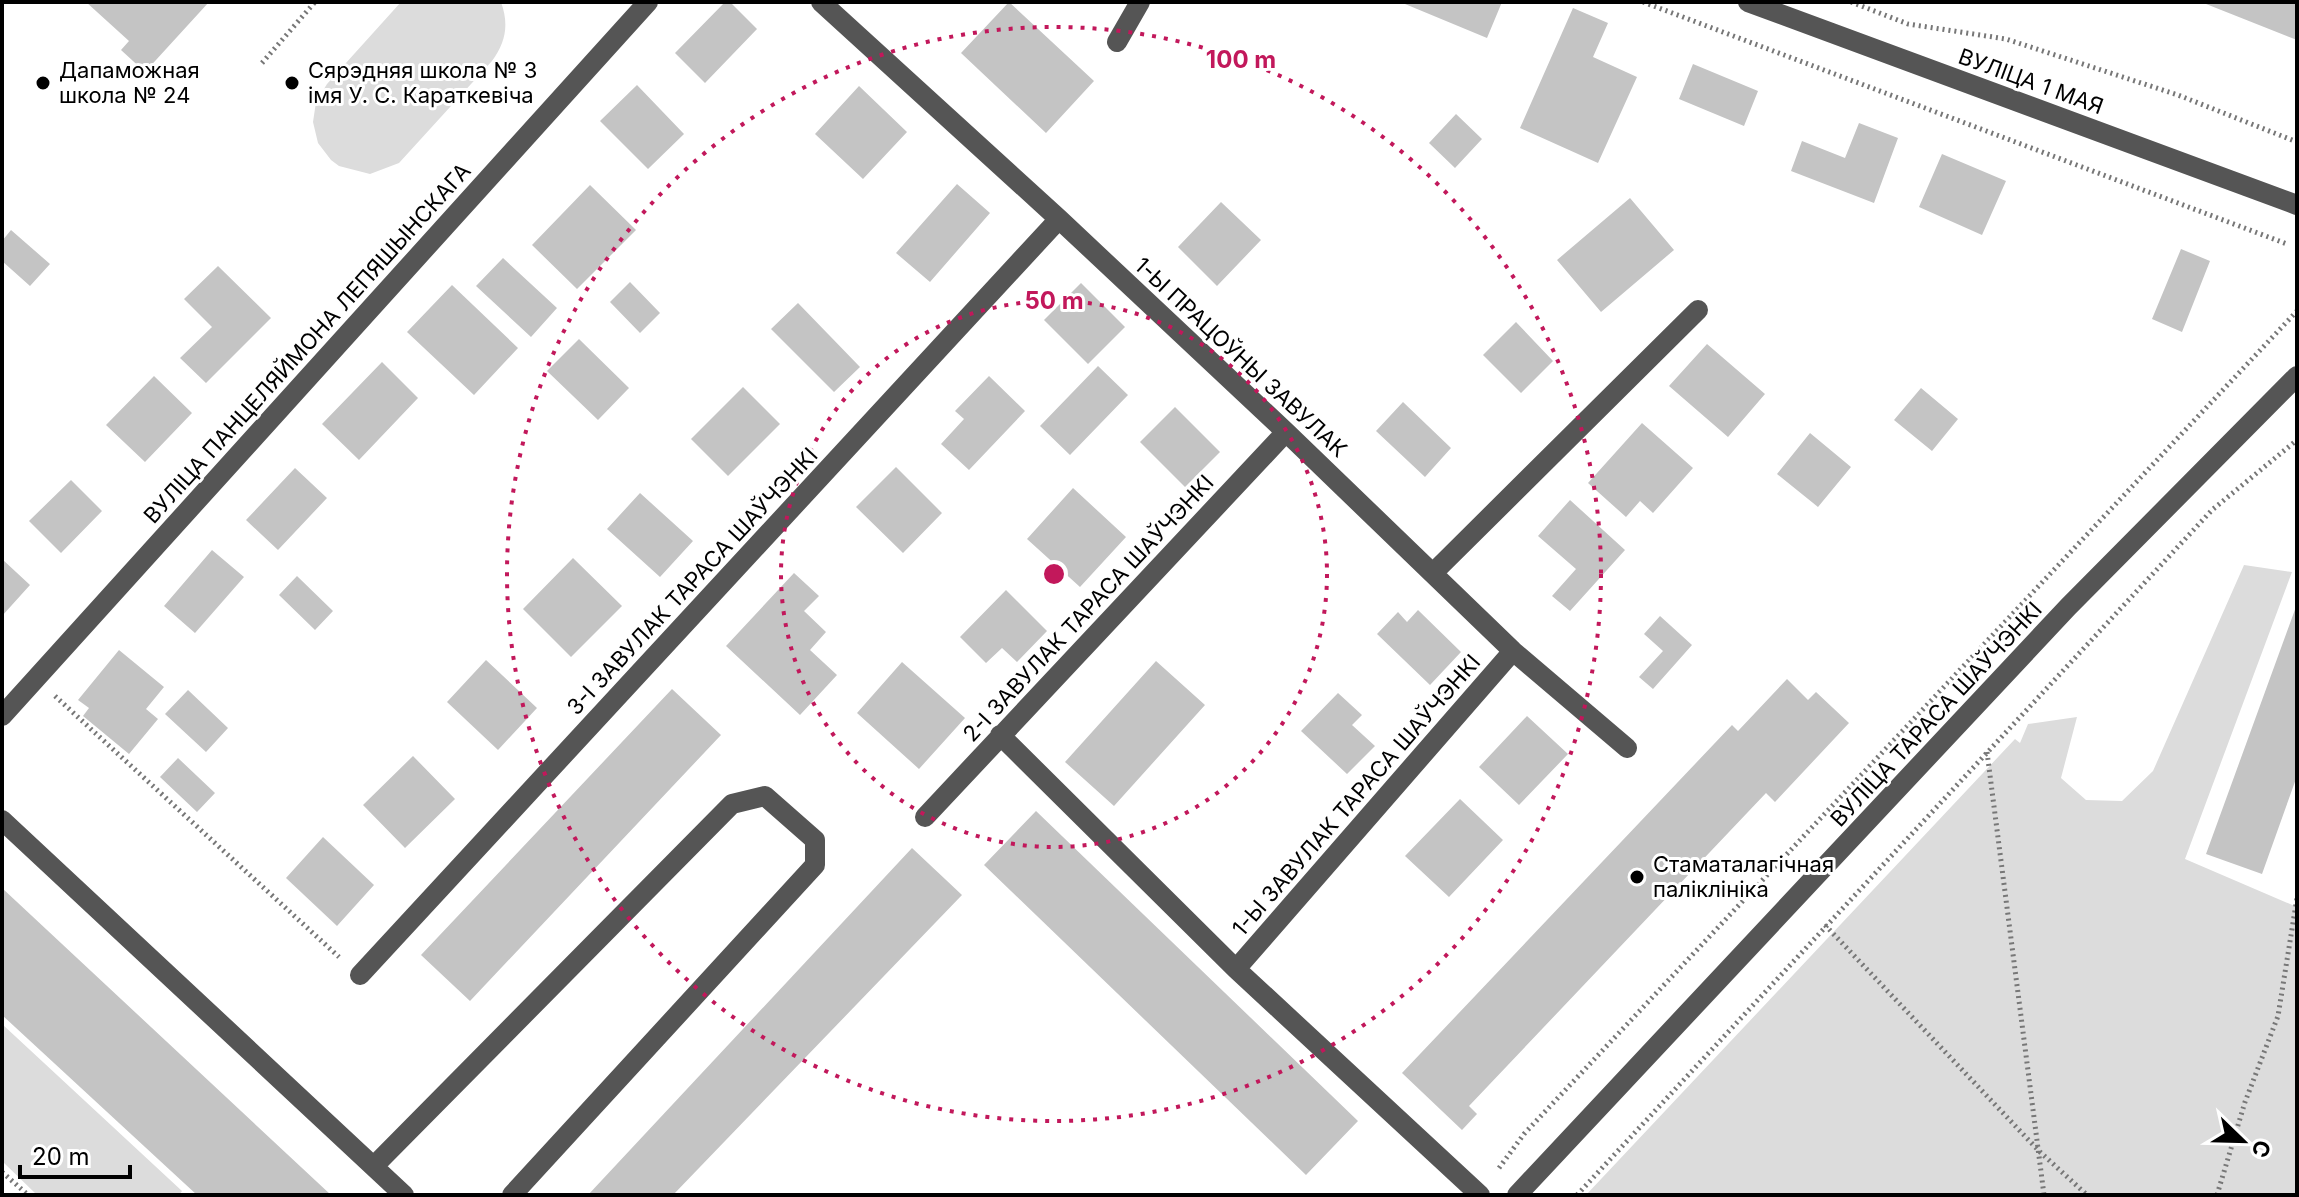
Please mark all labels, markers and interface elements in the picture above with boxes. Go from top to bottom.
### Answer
street label: ВУЛІЦА 1 МАЯ [1955,43,2107,119]
text: 100 m [1206,45,1276,74]
place label: Дапаможная школа № 24 [59,57,200,108]
place label: Сярэдняя школа № 3 імя У. С. Караткевіча [308,57,537,108]
marker: Дапаможная школа № 24 [34,74,52,92]
marker: Сярэдняя школа № 3 імя У. С. Караткевіча [283,74,301,92]
street label: ВУЛІЦА ПАНЦЕЛЯЙМОНА ЛЕПЯШЫНСКАГА [138,158,476,528]
street label: 1-Ы ПРАЦОЎНЫ ЗАВУЛАК [1130,252,1353,462]
text: 50 m [1024,286,1084,315]
street label: 3-І ЗАВУЛАК ТАРАСА ШАЎЧЭНКІ [561,442,823,720]
street label: 2-І ЗАВУЛАК ТАРАСА ШАЎЧЭНКІ [957,469,1219,747]
centre of rings [1040,560,1068,588]
street label: ВУЛІЦА ТАРАСА ШАЎЧЭНКІ [1825,596,2047,832]
street label: 1-Ы ЗАВУЛАК ТАРАСА ШАЎЧЭНКІ [1227,649,1485,941]
place label: Стаматалагічная паліклініка [1653,851,1834,902]
marker: Стаматалагічная паліклініка [1628,868,1646,886]
north arrow [2203,1101,2283,1181]
scale bar [20,1129,130,1179]
text: С [2246,1136,2277,1161]
text: 20 m [32,1142,90,1171]

